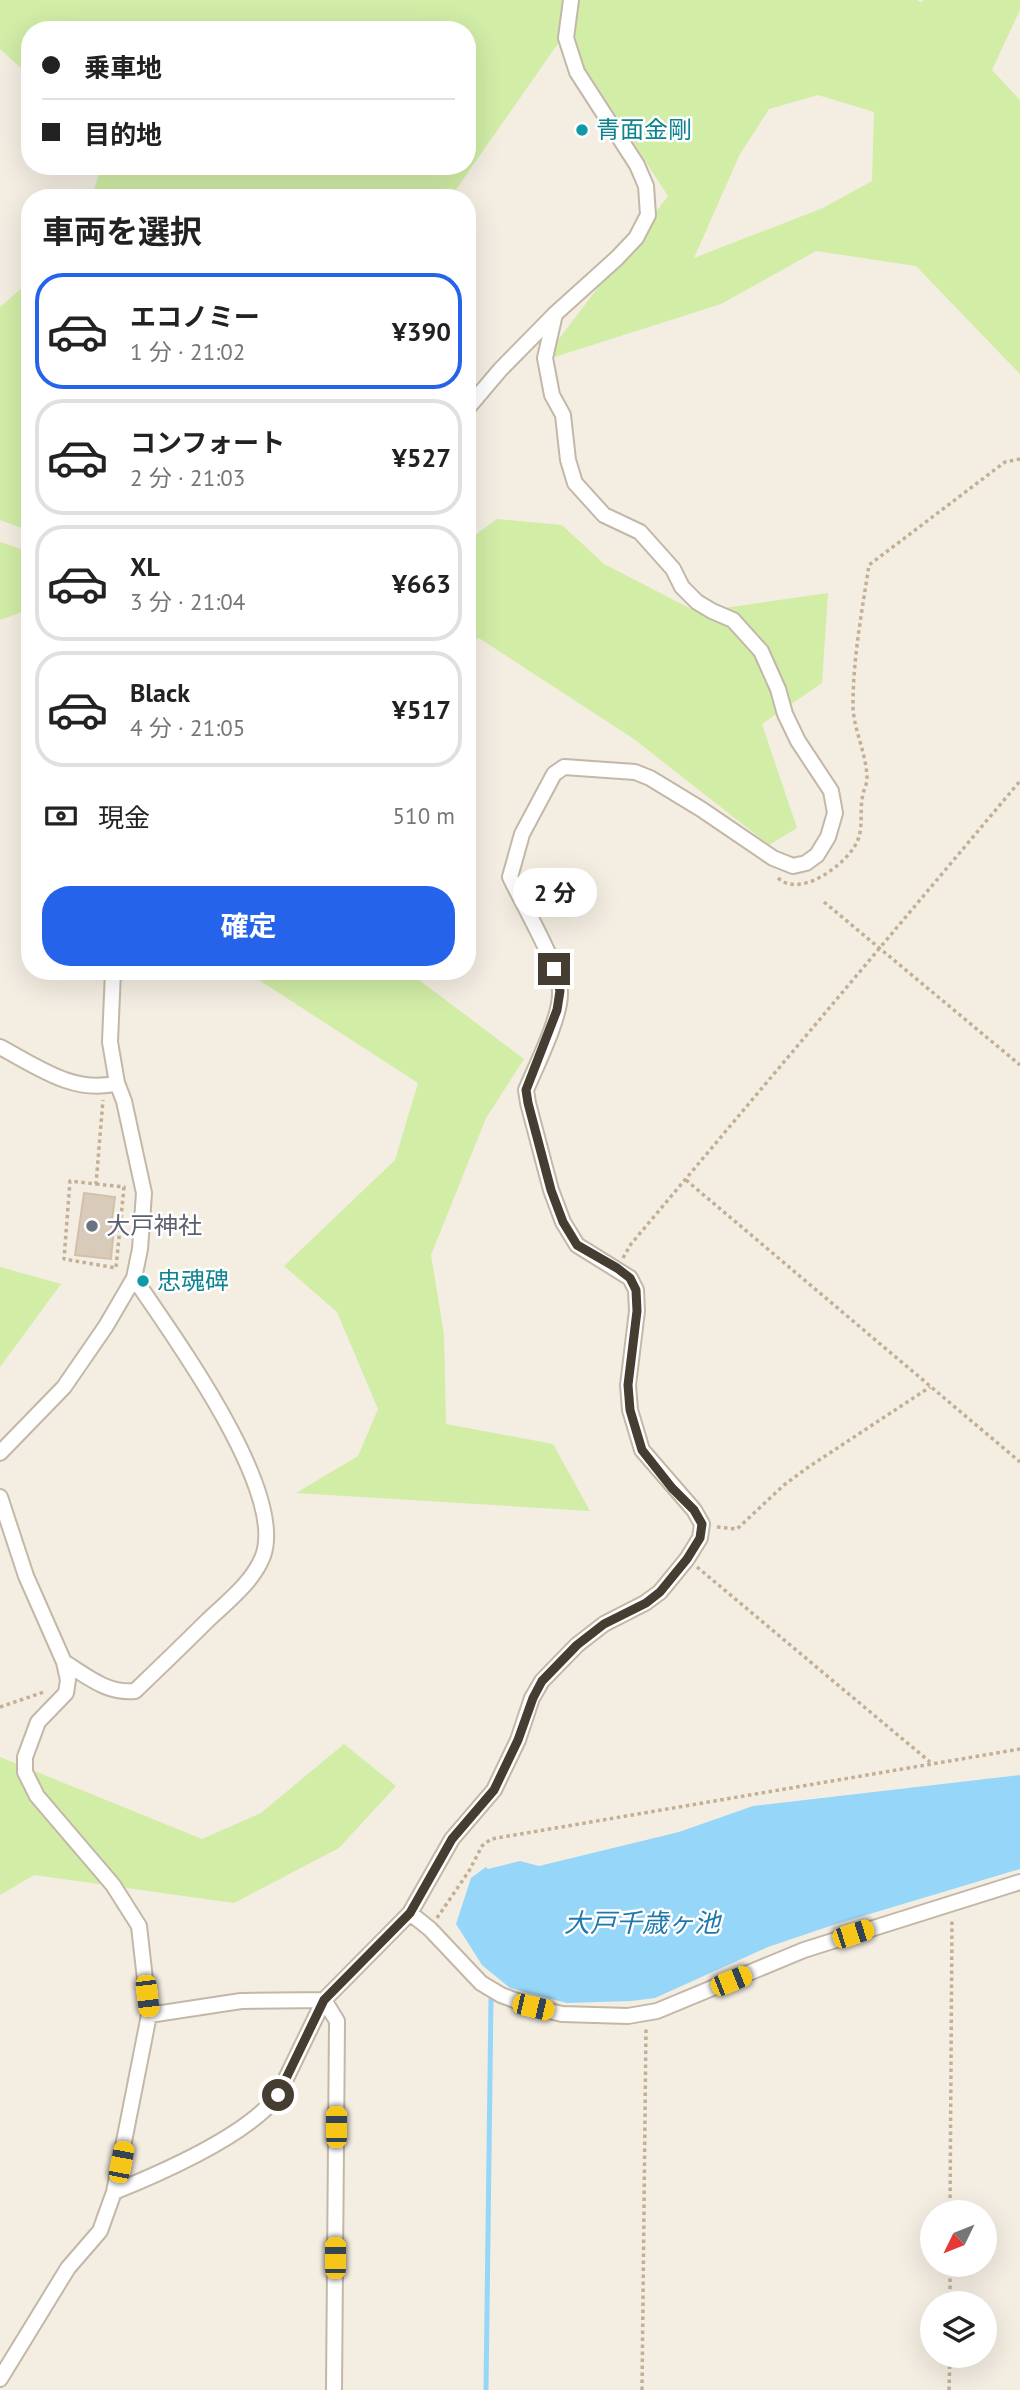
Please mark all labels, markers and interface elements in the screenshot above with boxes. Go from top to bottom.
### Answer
text: 乗車地 [84,51,162,84]
place label: 青面金剛 [596,114,692,145]
text: 目的地 [84,118,162,151]
marker: 青面金剛 [574,122,590,138]
text: 車両を選択 [42,210,202,252]
icon: car [46,300,109,363]
text: エコノミー [130,300,260,333]
text: ¥390 [392,315,451,348]
text: 1 分 · 21:02 [130,337,245,366]
icon: car [46,426,109,489]
text: コンフォート [130,426,285,459]
text: ¥527 [392,441,451,474]
text: 2 分 · 21:03 [130,463,245,492]
text: XL [130,550,160,583]
icon: car [46,552,109,615]
text: ¥663 [392,567,451,600]
text: 3 分 · 21:04 [130,587,245,616]
text: Black [130,676,190,709]
icon: car [46,678,109,741]
text: ¥517 [392,693,451,726]
text: 4 分 · 21:05 [130,713,245,742]
icon: cash [42,797,80,835]
text: 現金 [98,801,150,834]
text: 510 m [393,801,455,830]
callout: 2 分 [512,867,596,916]
text: 2 分 [534,878,576,907]
button: 確定 [42,886,455,966]
route end [538,953,570,985]
place label: 大戸神社 [106,1210,202,1241]
marker: 大戸神社 [84,1218,100,1234]
place label: 忠魂碑 [157,1265,229,1296]
marker: 忠魂碑 [135,1273,151,1289]
water label: 大戸千歳ヶ池 [564,1906,723,1939]
car [830,1918,877,1950]
car [708,1963,755,1999]
car [135,1974,160,2018]
car [511,1992,556,2022]
route start [262,2079,294,2111]
car [326,2106,347,2148]
car [107,2139,136,2185]
north arrow [920,2200,998,2277]
map controls [920,2200,997,2368]
car [325,2237,346,2279]
button: layers [920,2291,997,2368]

